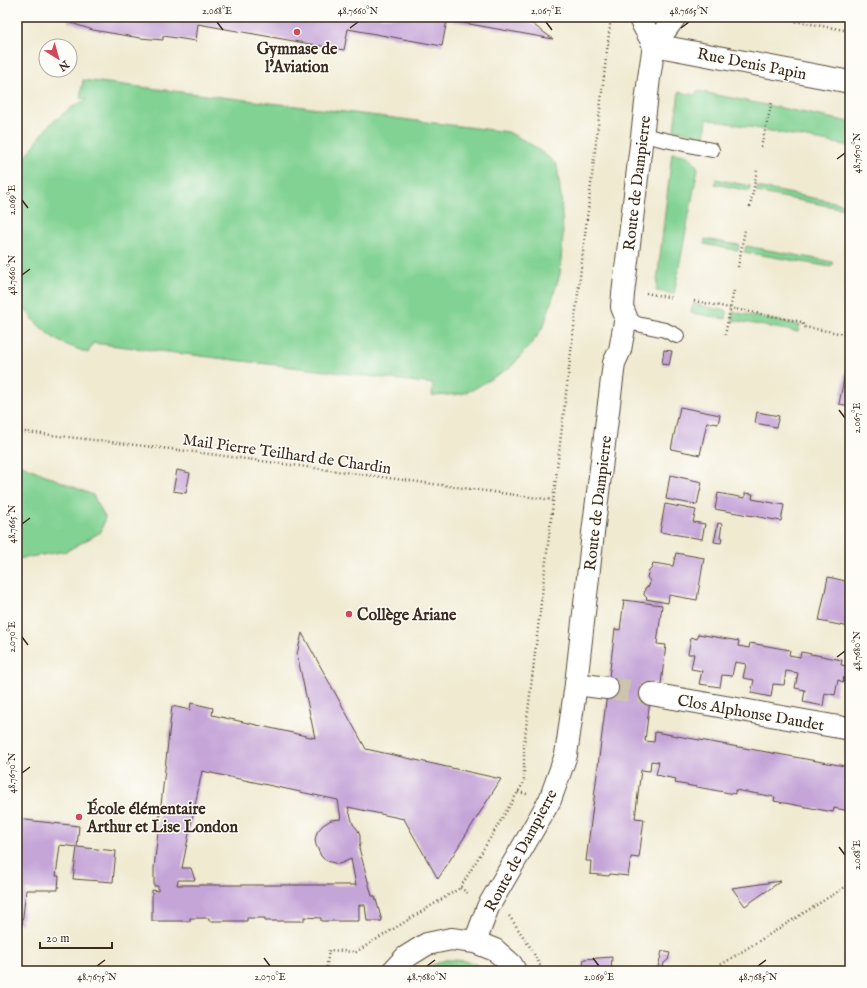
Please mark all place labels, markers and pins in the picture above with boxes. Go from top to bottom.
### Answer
marker: Gymnase de l'Aviation [292,27,302,37]
place label: Gymnase de l'Aviation [257,40,338,78]
place label: Collège Ariane [357,606,457,626]
marker: Collège Ariane [344,609,354,619]
place label: École élémentaire Arthur et Lise London [86,798,238,838]
marker: École élémentaire Arthur et Lise London [74,812,84,822]

